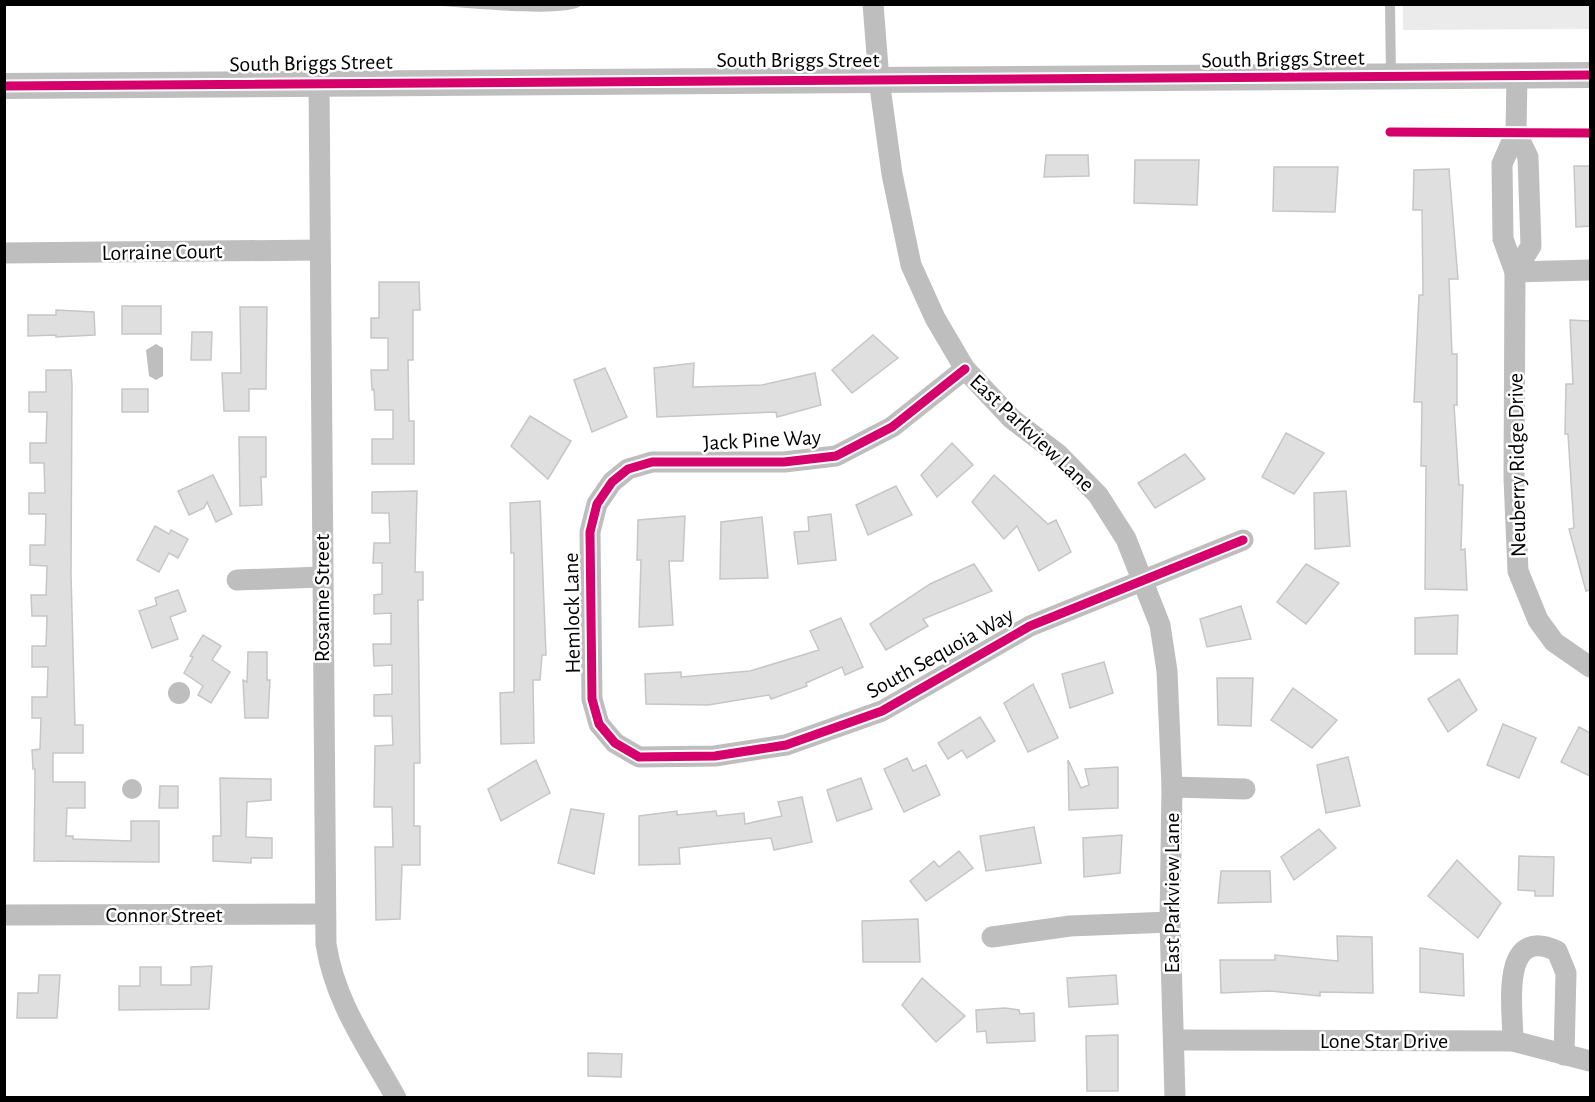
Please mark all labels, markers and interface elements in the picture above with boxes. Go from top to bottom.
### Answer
street label: South Briggs Street [1201,47,1365,71]
street label: South Briggs Street [716,49,880,71]
street label: South Briggs Street [229,51,393,75]
street label: Lorraine Court [101,240,223,264]
street label: East Parkview Lane [966,370,1098,496]
street label: Neuberry Ridge Drive [1504,373,1530,557]
street label: Jack Pine Way [702,426,822,454]
street label: Rosanne Street [311,534,333,662]
street label: Hemlock Lane [560,552,584,674]
street label: South Sequoia Way [863,603,1018,702]
street label: East Parkview Lane [1161,813,1183,973]
street label: Connor Street [105,904,223,926]
street label: Lone Star Drive [1320,1030,1448,1052]

